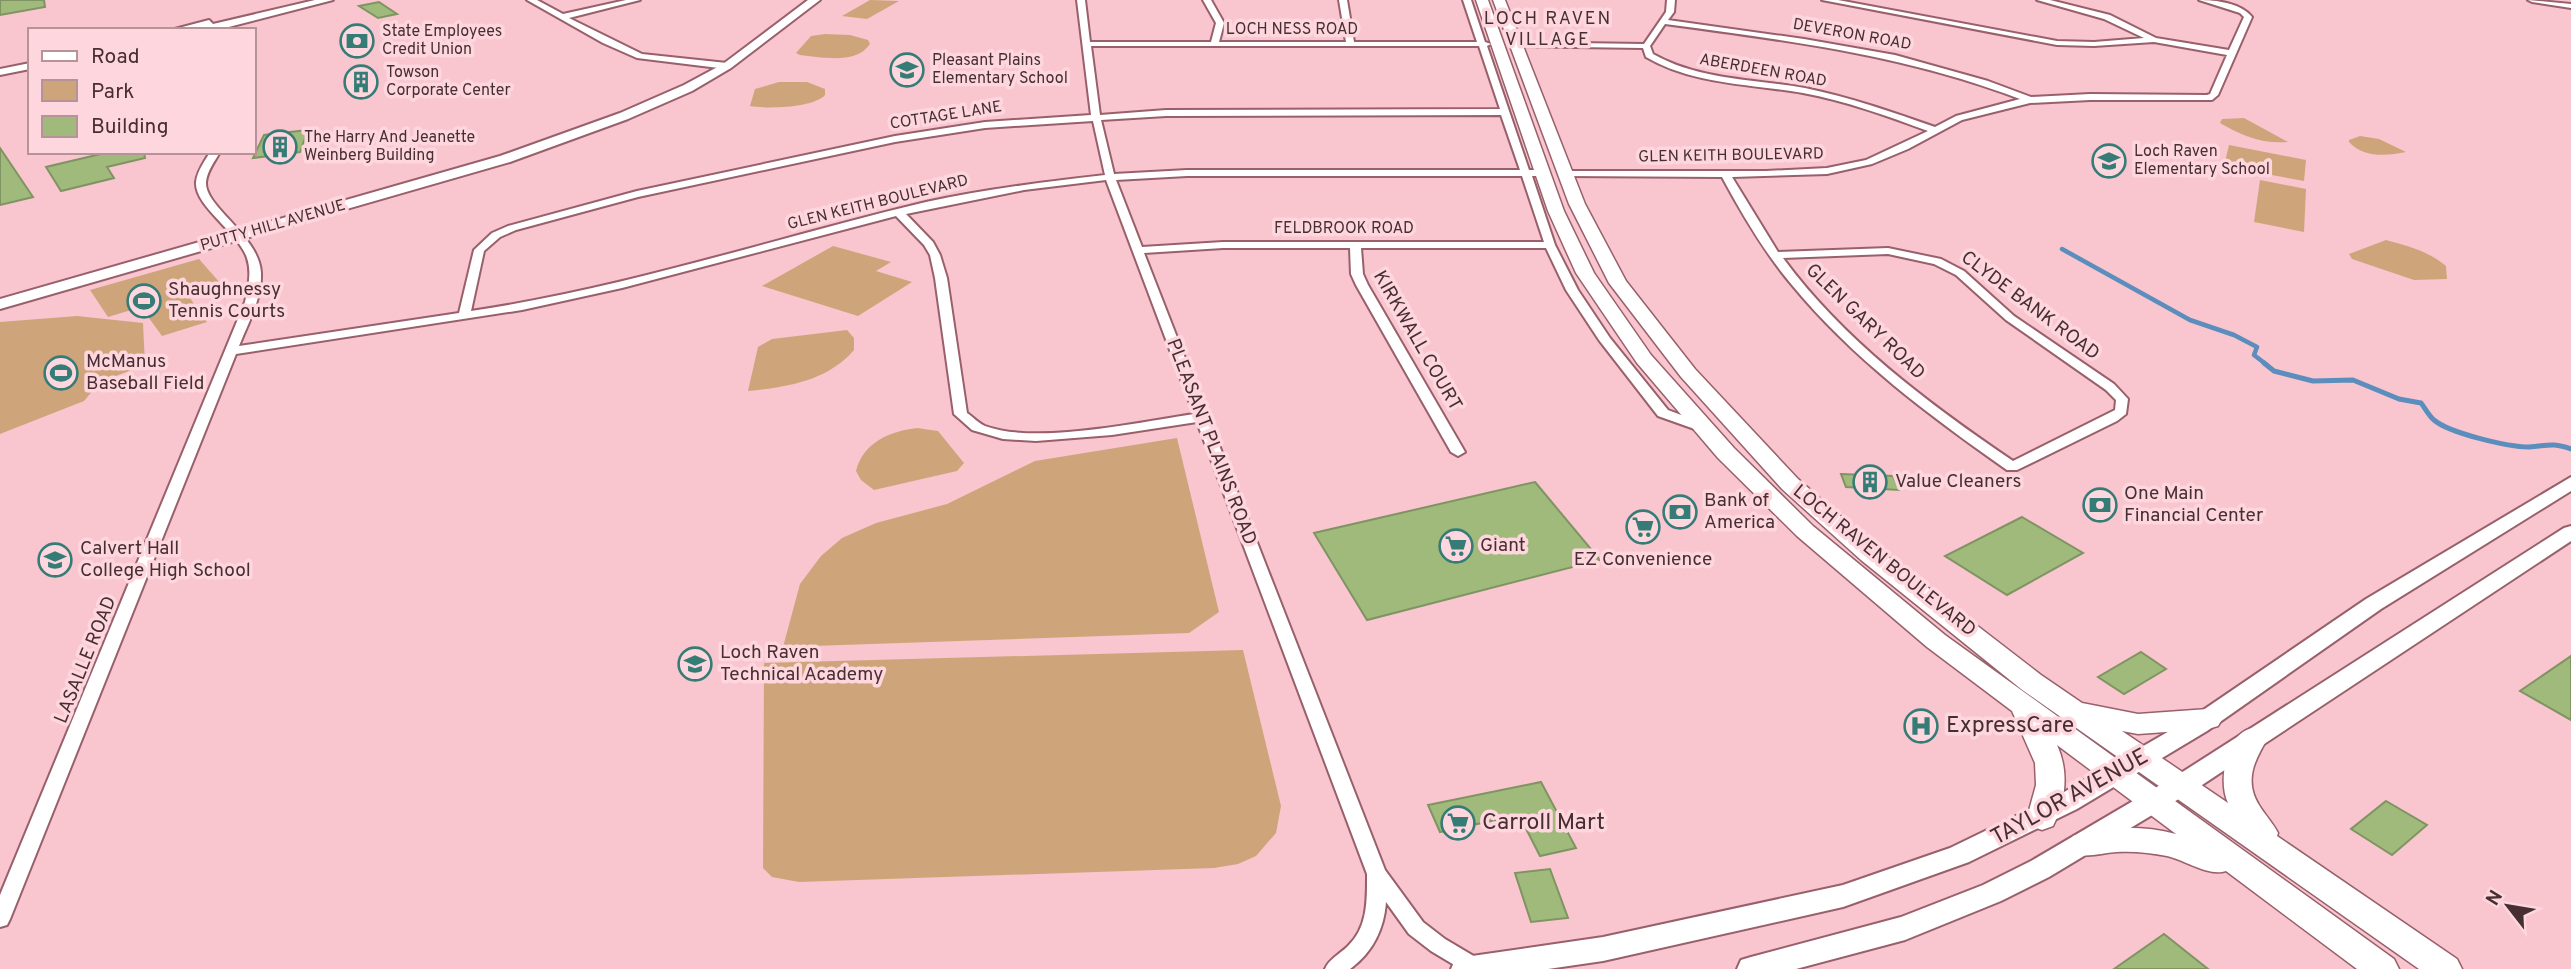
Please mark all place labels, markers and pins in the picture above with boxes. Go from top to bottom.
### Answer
bank icon: State Employees Credit Union [338,22,376,60]
place label: State Employees Credit Union [382,22,502,60]
school or university icon: Pleasant Plains Elementary School [888,51,926,89]
place label: Pleasant Plains Elementary School [932,51,1068,89]
building icon: Towson Corporate Center [342,63,380,101]
place label: Towson Corporate Center [386,63,511,101]
building icon: The Harry And Jeanette Weinberg Building [261,128,299,166]
place label: The Harry And Jeanette Weinberg Building [304,128,475,166]
school or university icon: Loch Raven Elementary School [2090,142,2128,180]
place label: Loch Raven Elementary School [2134,142,2270,180]
place label: Shaughnessy Tennis Courts [168,278,285,324]
sports icon: Shaughnessy Tennis Courts [125,282,163,320]
place label: McManus Baseball Field [86,350,204,396]
sports icon: McManus Baseball Field [42,354,80,392]
building icon: Value Cleaners [1851,463,1889,501]
place label: Value Cleaners [1895,470,2021,494]
place label: One Main Financial Center [2124,482,2264,528]
bank icon: One Main Financial Center [2081,486,2119,524]
place label: Bank of America [1704,489,1775,535]
bank icon: Bank of America [1661,493,1699,531]
supermarket icon: EZ Convenience [1624,508,1662,546]
supermarket icon: Giant [1437,527,1475,565]
place label: Giant [1480,534,1526,558]
place label: Calvert Hall College High School [80,537,251,583]
school or university icon: Calvert Hall College High School [36,541,74,579]
place label: EZ Convenience [1574,548,1712,572]
place label: Loch Raven Technical Academy [720,641,883,687]
school or university icon: Loch Raven Technical Academy [676,645,714,683]
hospital icon: ExpressCare [1902,707,1940,745]
place label: ExpressCare [1946,712,2074,741]
supermarket icon: Carroll Mart [1439,804,1477,842]
place label: Carroll Mart [1482,809,1605,838]

